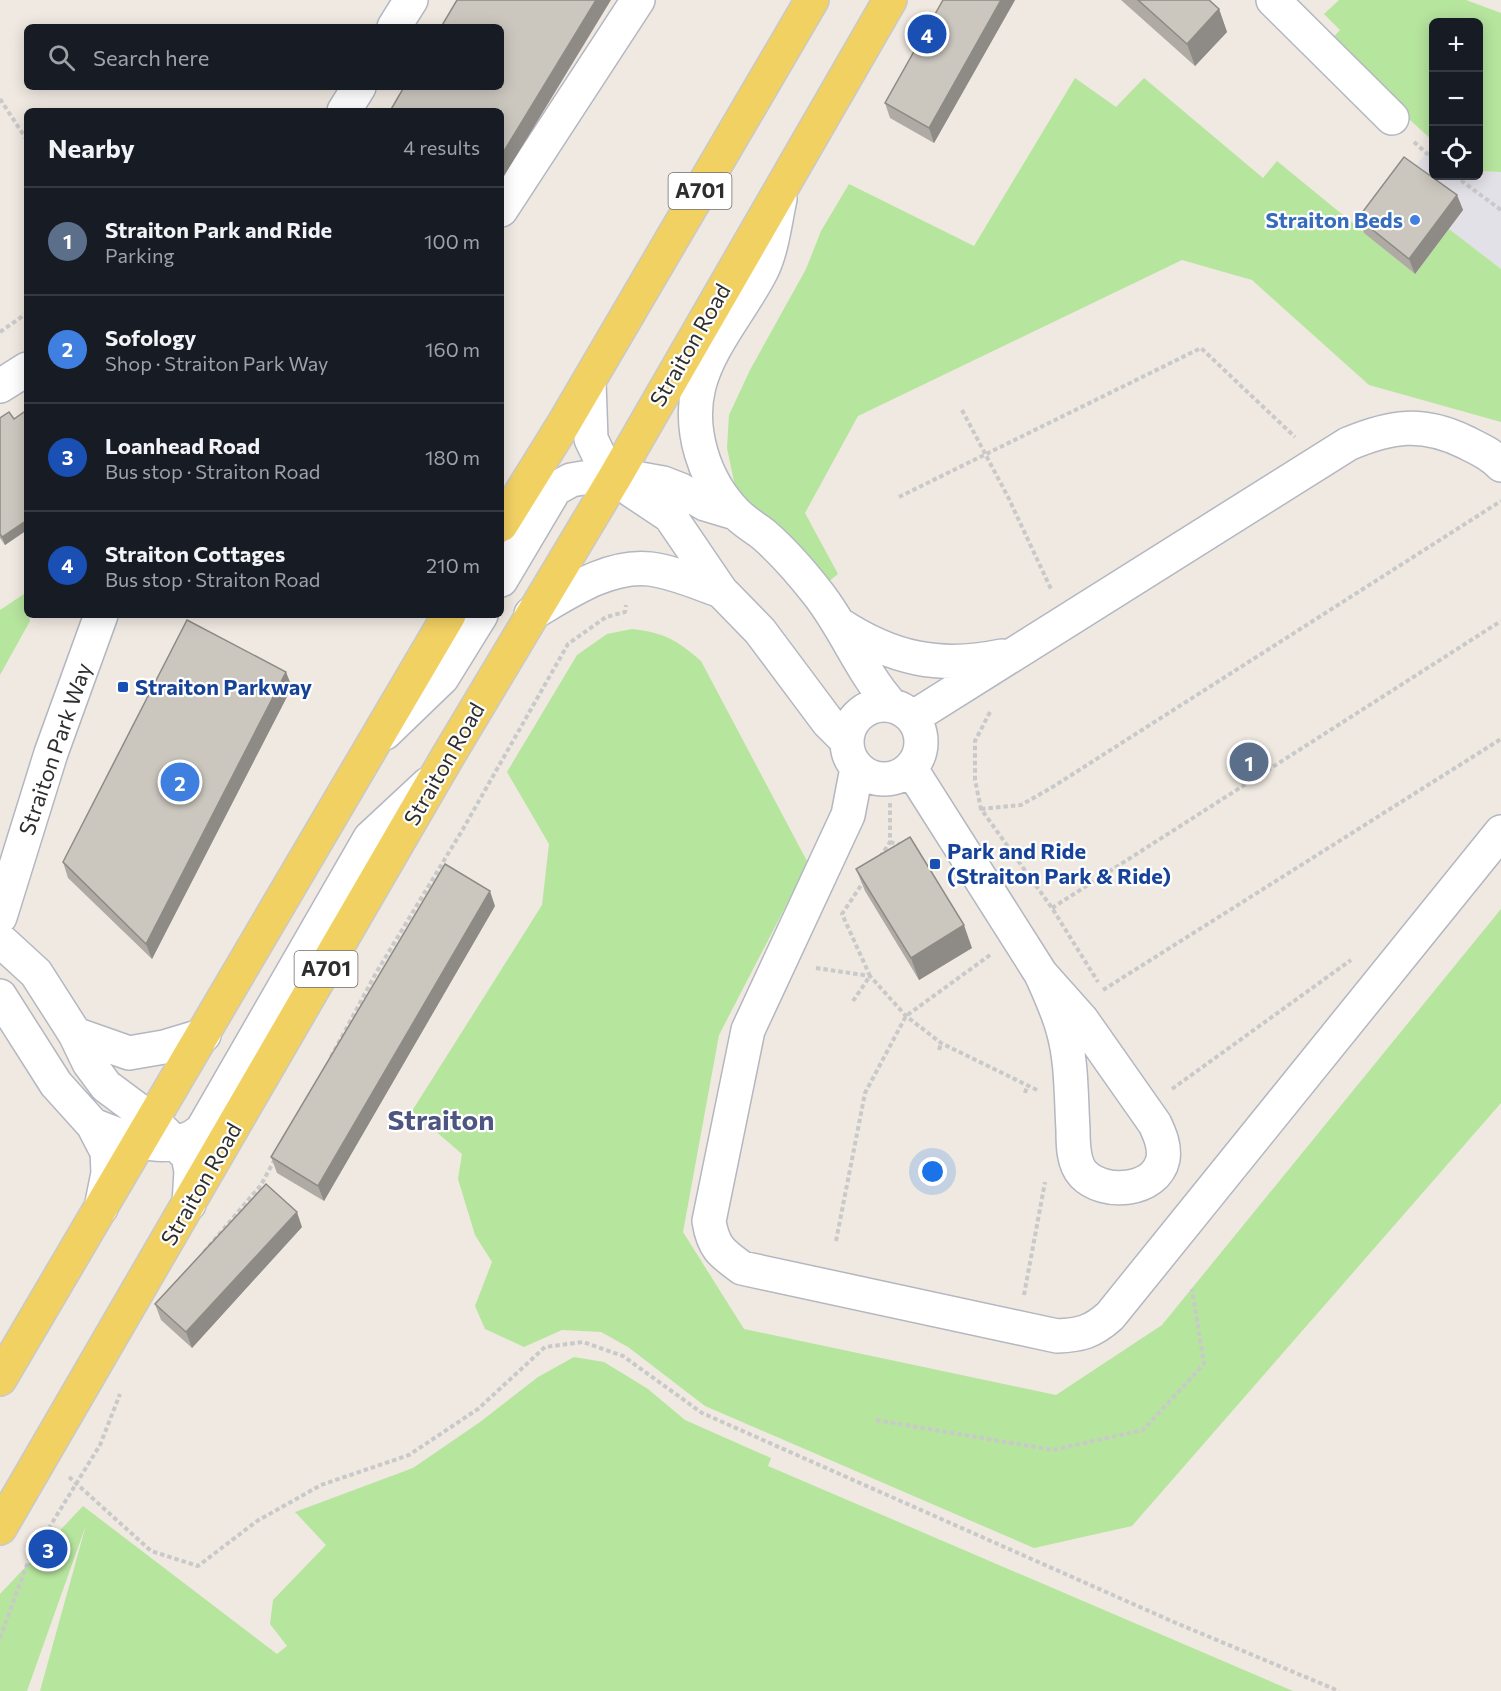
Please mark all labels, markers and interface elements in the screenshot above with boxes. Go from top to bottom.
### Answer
pin: 4 [908,12,946,57]
map controls [1429,18,1483,180]
button: + [1429,18,1483,72]
search box [24,24,504,90]
icon: search [45,41,78,74]
text: Search here [93,44,209,71]
button: − [1429,72,1483,126]
button: locate [1429,126,1483,180]
text: Nearby [48,132,135,163]
text: 4 results [403,135,480,159]
road number: A701 [668,173,732,209]
place label: Straiton Beds [1266,206,1403,233]
marker: Straiton Beds [1408,213,1422,227]
text: Straiton Park and Ride [105,216,332,243]
text: 1 [63,229,72,253]
text: 100 m [424,229,480,253]
text: Parking [105,243,174,267]
street label: Straiton Road [643,278,736,411]
text: Sofology [105,324,196,351]
text: 2 [62,337,73,361]
text: 160 m [425,337,480,361]
text: Shop · Straiton Park Way [105,351,328,375]
text: Loanhead Road [105,432,260,459]
text: 3 [62,445,73,469]
text: 180 m [425,445,480,469]
text: Bus stop · Straiton Road [105,459,320,483]
text: Straiton Cottages [105,540,285,567]
text: 4 [61,553,74,577]
text: 210 m [426,553,480,577]
text: Bus stop · Straiton Road [105,567,320,591]
street label: Straiton Park Way [12,659,97,839]
place label: Straiton Parkway [135,673,312,700]
marker: Straiton Parkway [116,680,130,694]
street label: Straiton Road [397,697,490,830]
pin: 1 [1230,740,1268,784]
pin: 2 [160,760,200,804]
place label: Park and Ride (Straiton Park & Ride) [947,837,1171,889]
marker: Park and Ride (Straiton Park & Ride) [928,857,942,871]
road number: A701 [294,951,358,987]
district label: Straiton [388,1102,494,1136]
street label: Straiton Road [154,1117,247,1250]
your location [918,1157,947,1186]
pin: 3 [28,1526,68,1572]

